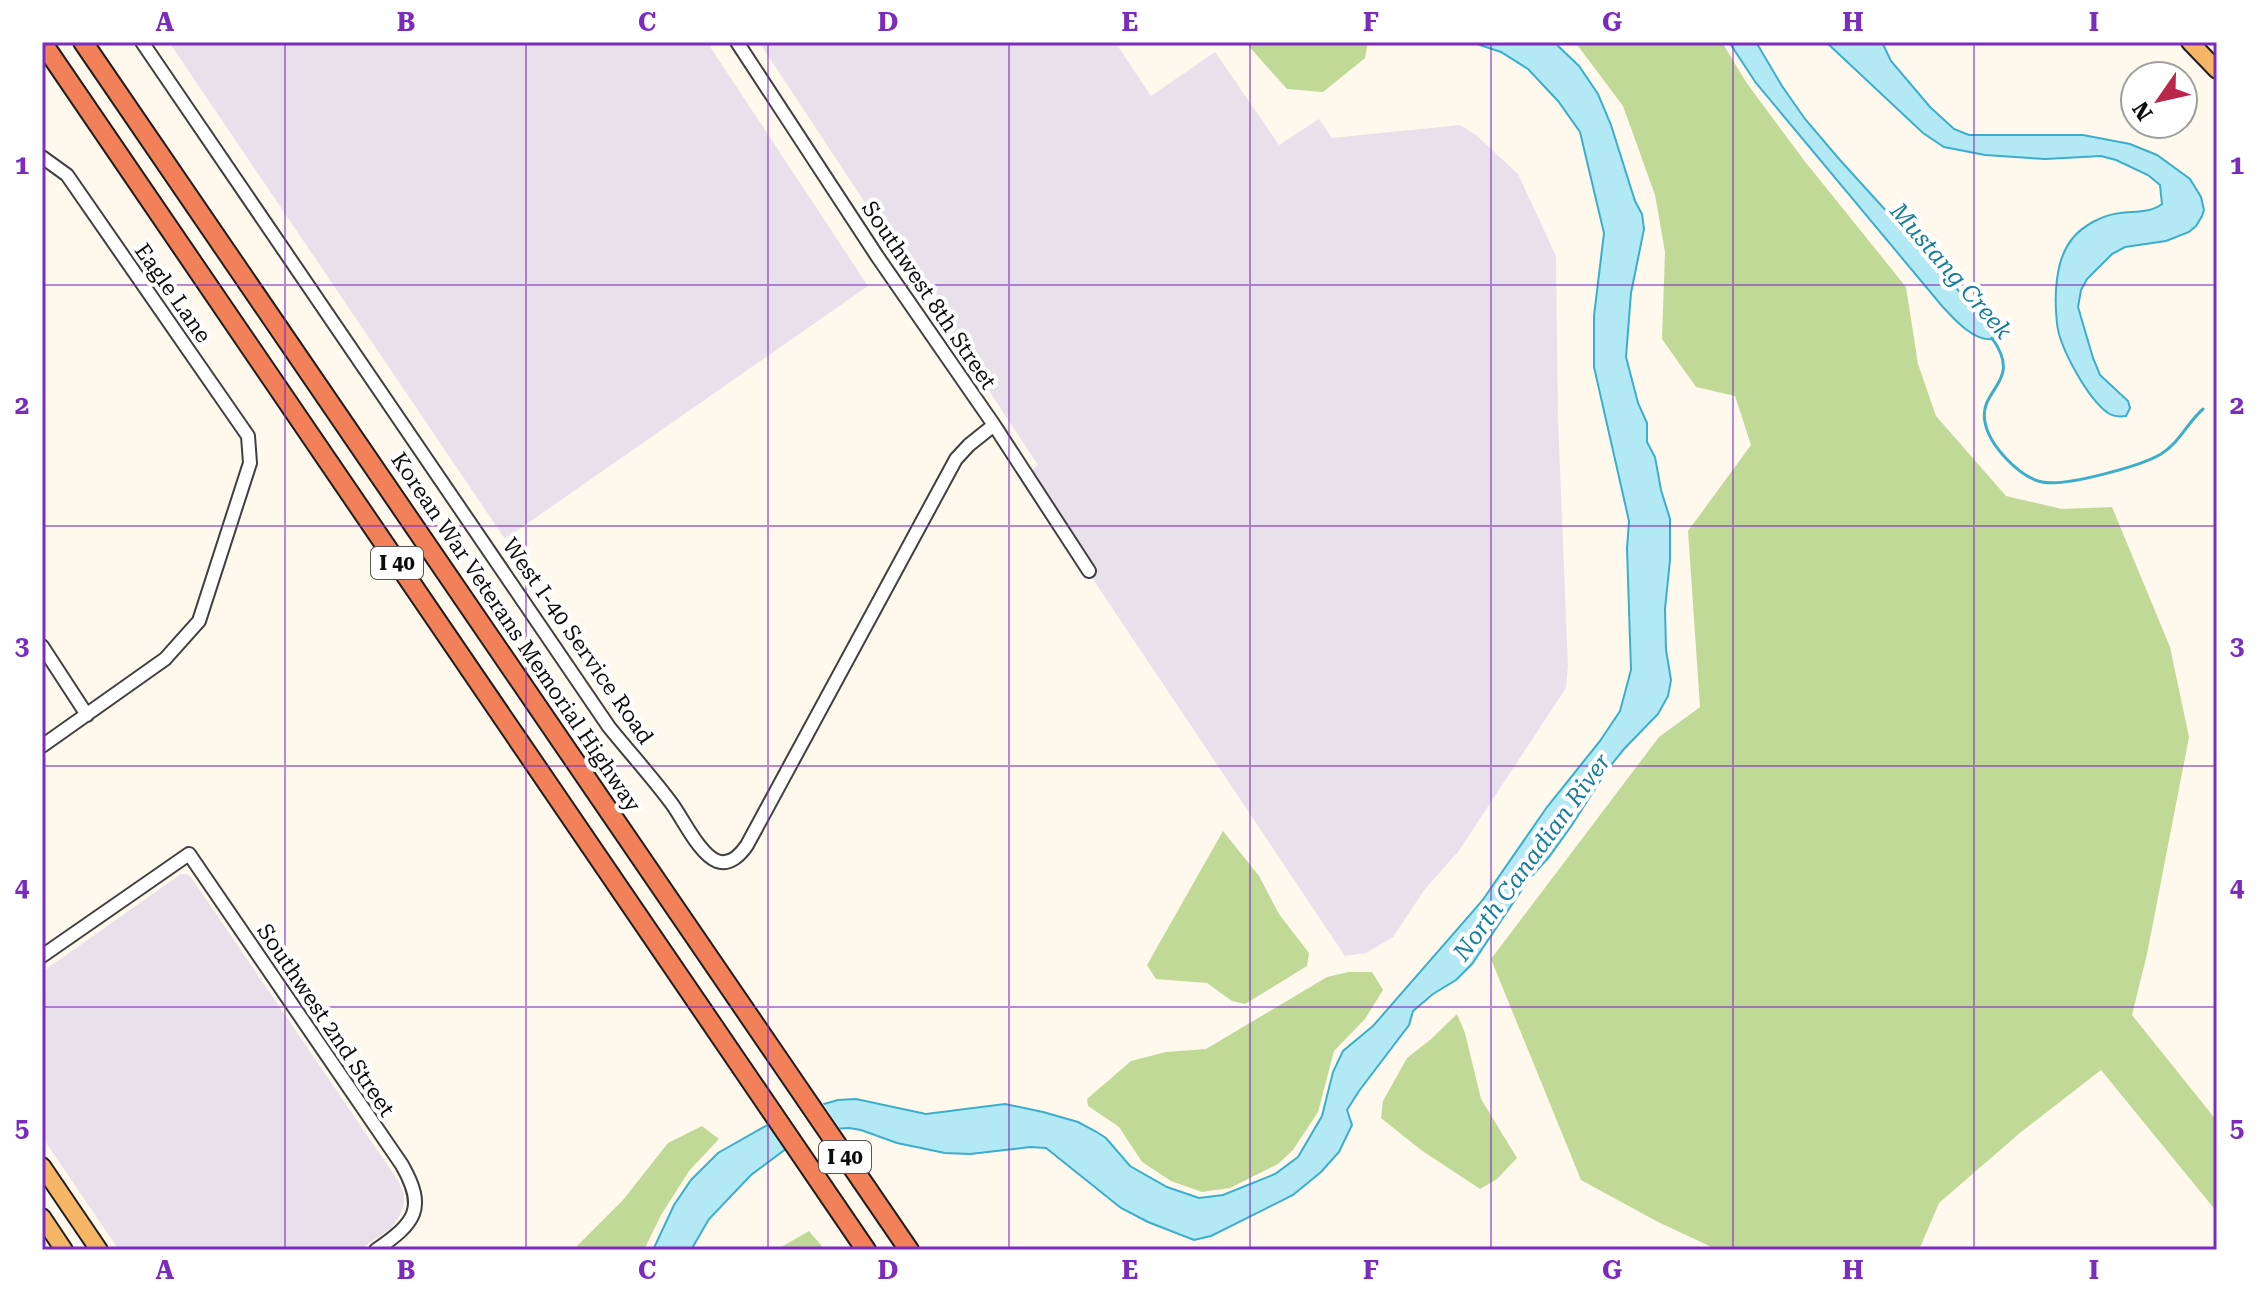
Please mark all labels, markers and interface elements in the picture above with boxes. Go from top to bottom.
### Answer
text: A [156,7,175,37]
text: B [397,7,415,37]
text: C [638,7,656,37]
text: D [878,7,898,37]
text: E [1122,7,1138,37]
text: F [1363,7,1379,37]
text: G [1602,7,1622,37]
text: H [1842,7,1864,37]
text: I [2089,7,2099,37]
north arrow [2119,60,2199,140]
text: N [2128,97,2158,125]
text: 1 [15,150,29,180]
text: 1 [2230,150,2244,180]
street label: Southwest 8th Street [857,196,1001,394]
water label: Mustang Creek [1884,197,2018,345]
street label: Eagle Lane [130,239,216,347]
text: 2 [15,390,29,420]
text: 2 [2230,390,2244,420]
street label: Korean War Veterans Memorial Highway [386,448,646,816]
street label: West I-40 Service Road [497,533,659,749]
road number: I 40 [371,547,423,579]
text: 3 [15,631,29,661]
text: 3 [2230,631,2244,661]
water label: North Canadian River [1447,748,1616,967]
text: 4 [15,872,30,902]
text: 4 [2230,872,2245,902]
street label: Southwest 2nd Street [252,919,400,1121]
text: 5 [15,1113,29,1143]
text: 5 [2230,1113,2244,1143]
road number: I 40 [819,1141,871,1173]
text: A [156,1255,175,1285]
text: B [397,1255,415,1285]
text: C [638,1255,656,1285]
text: D [878,1255,898,1285]
text: E [1122,1255,1138,1285]
text: F [1363,1255,1379,1285]
text: G [1602,1255,1622,1285]
text: H [1842,1255,1864,1285]
text: I [2089,1255,2099,1285]

